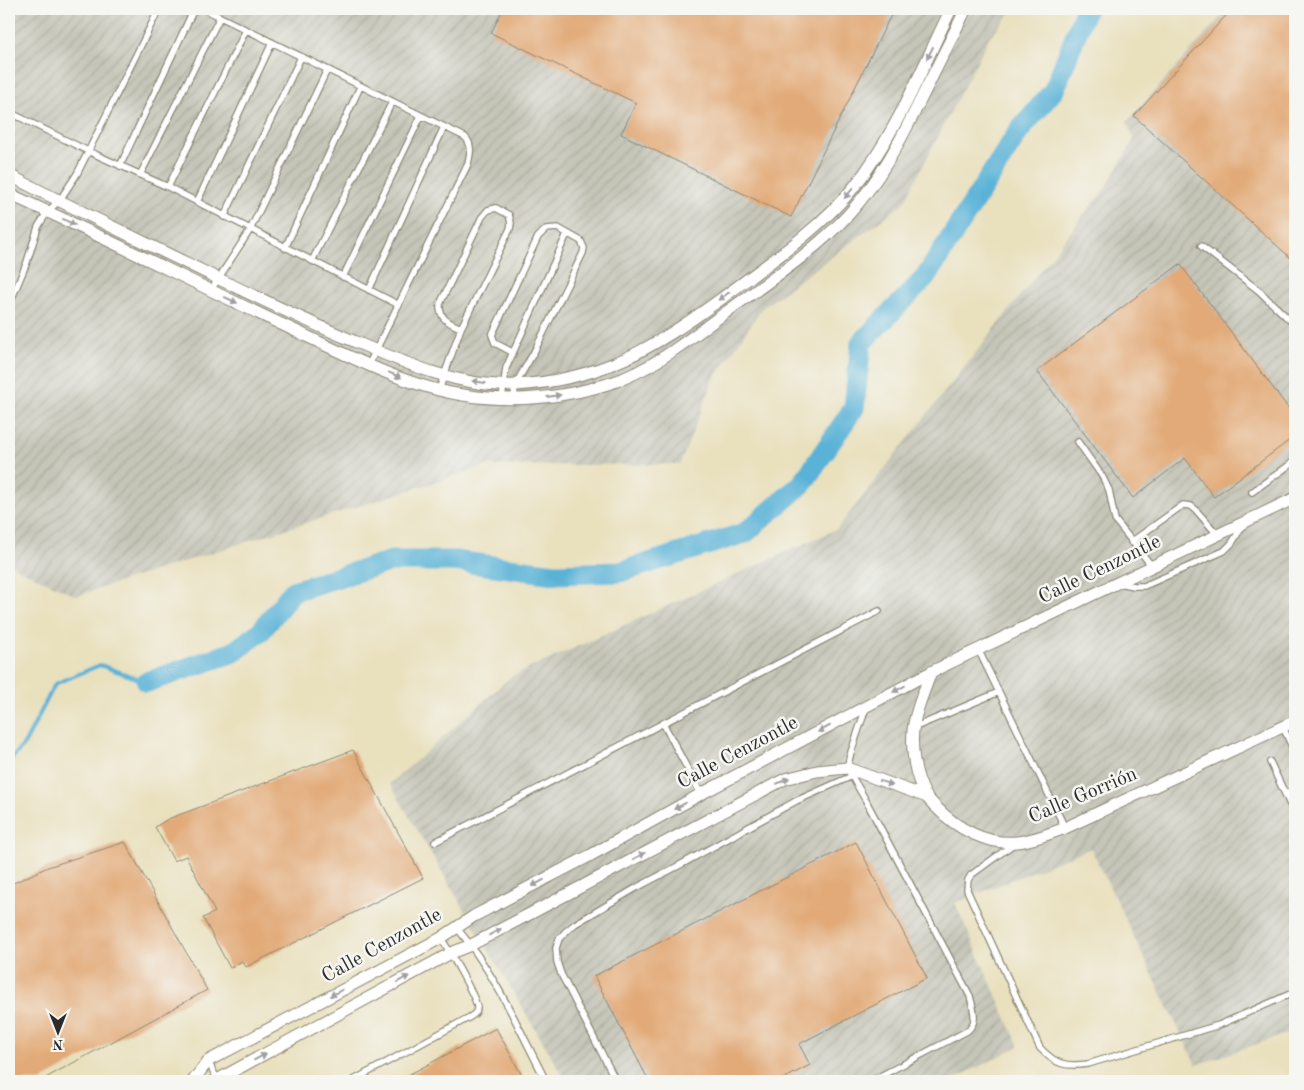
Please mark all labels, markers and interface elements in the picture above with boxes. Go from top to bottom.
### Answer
one-way arrow [926,45,934,60]
one-way arrow [843,186,854,199]
one-way arrow [62,218,76,226]
one-way arrow [717,291,731,301]
one-way arrow [224,296,238,304]
one-way arrow [387,372,402,379]
one-way arrow [471,378,487,386]
one-way arrow [546,391,562,399]
street label: Calle Cenzontle [1036,532,1164,608]
one-way arrow [892,685,906,693]
street label: Calle Cenzontle [674,713,802,793]
one-way arrow [816,725,831,733]
street label: Calle Gorrión [1026,764,1140,828]
one-way arrow [776,776,790,784]
one-way arrow [879,780,894,787]
one-way arrow [674,801,687,810]
one-way arrow [632,852,646,860]
one-way arrow [530,879,545,887]
street label: Calle Cenzontle [319,905,445,987]
one-way arrow [488,928,502,936]
one-way arrow [397,975,410,984]
one-way arrow [329,989,343,997]
north arrow [32,1008,82,1058]
text: N [52,1037,63,1051]
one-way arrow [253,1053,268,1061]

